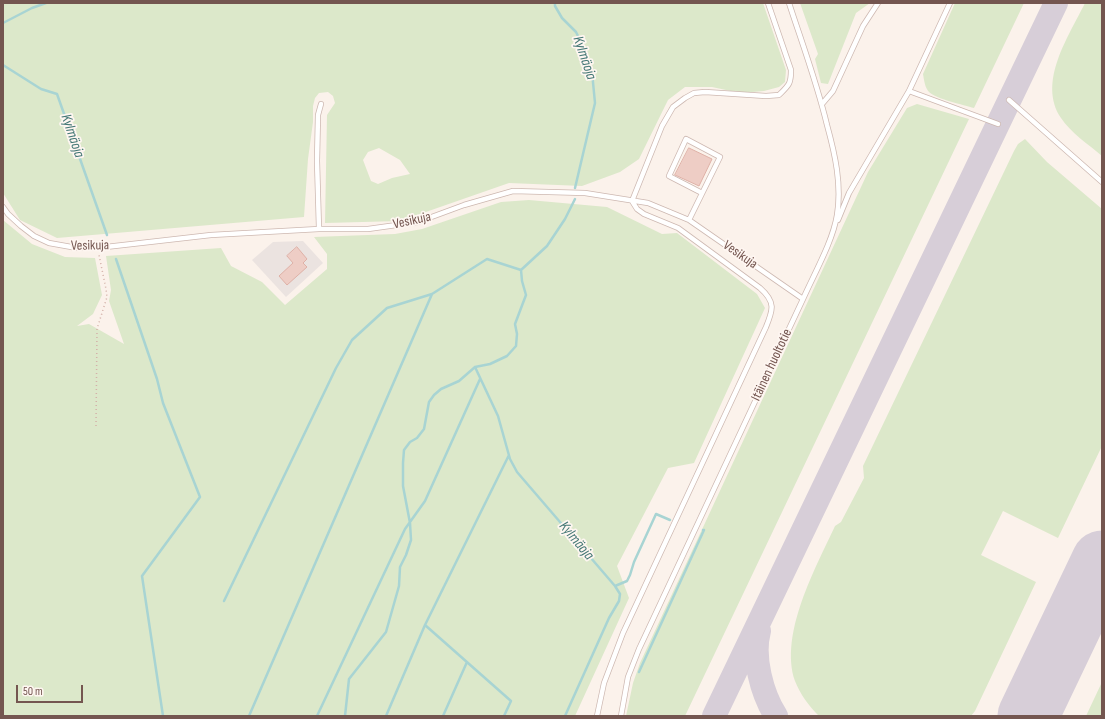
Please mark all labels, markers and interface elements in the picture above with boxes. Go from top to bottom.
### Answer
water label: Kylmäoja [568,34,600,82]
water label: Kylmäoja [56,112,88,160]
street label: Vesikuja [392,209,432,233]
street label: Vesikuja [71,237,109,255]
street label: Vesikuja [720,237,760,273]
street label: Itäinen huoltotie [748,326,796,404]
water label: Kylmäoja [555,518,597,564]
scale bar [18,677,85,703]
text: 50 m [23,684,43,699]

